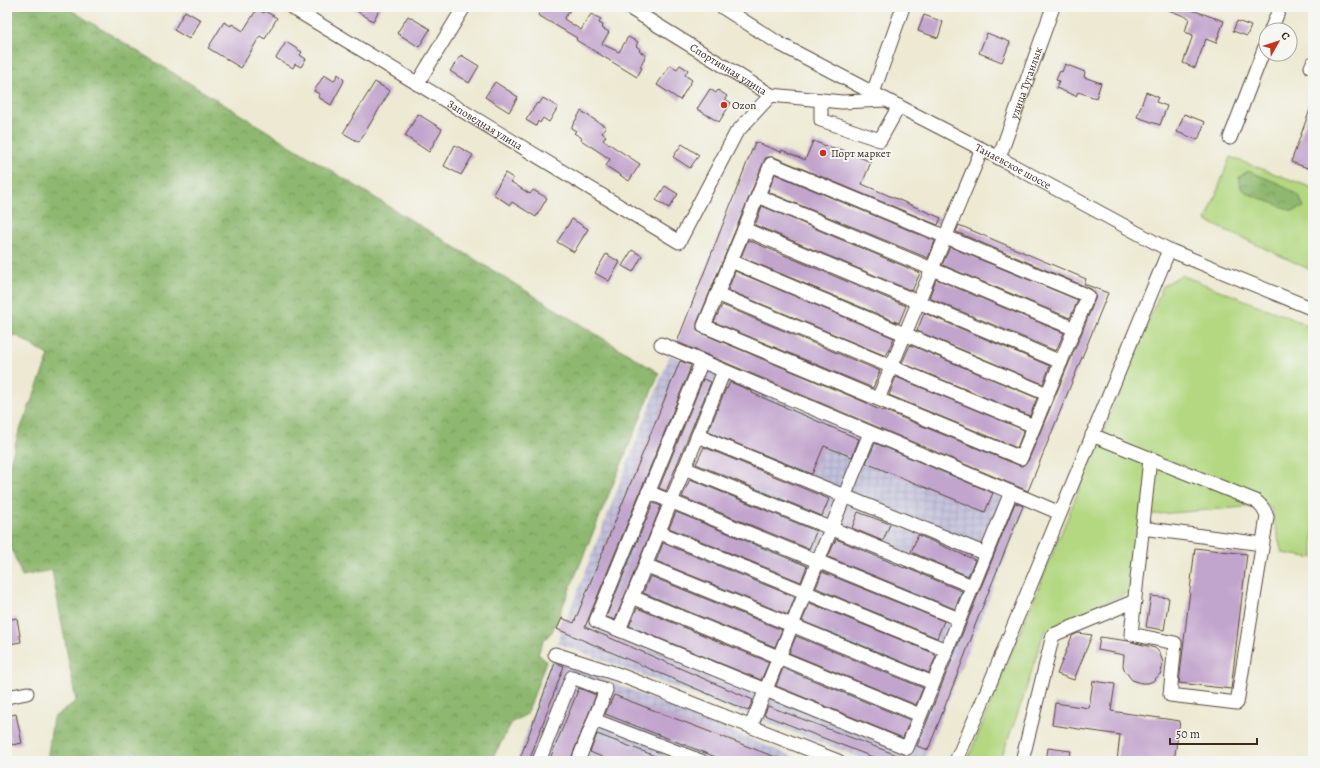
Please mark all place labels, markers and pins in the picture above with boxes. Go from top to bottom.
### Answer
place label: Ozon [732,98,756,113]
marker: Ozon [719,100,729,110]
place label: Порт маркет [831,146,891,161]
marker: Порт маркет [818,148,828,158]

